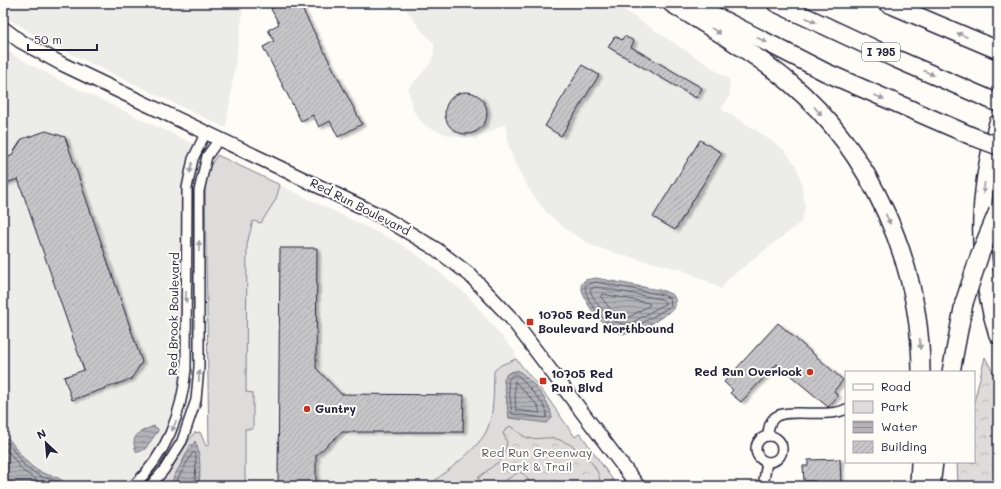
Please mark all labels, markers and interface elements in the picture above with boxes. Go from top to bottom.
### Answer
one-way arrow [805,17,817,23]
scale bar [28,26,97,52]
one-way arrow [711,27,721,35]
text: 50 m [34,31,62,47]
one-way arrow [956,32,968,39]
one-way arrow [756,37,768,44]
road number: I 795 [862,43,900,61]
one-way arrow [924,71,936,77]
one-way arrow [874,94,886,100]
one-way arrow [813,106,822,116]
one-way arrow [187,161,193,174]
street label: Red Run Boulevard [308,174,414,238]
one-way arrow [981,182,987,194]
one-way arrow [885,214,891,225]
one-way arrow [196,239,202,252]
street label: Red Brook Boulevard [164,252,182,376]
one-way arrow [183,291,189,304]
place label: 10705 Red Run Boulevard Northbound [538,306,674,336]
marker: 10705 Red Run Boulevard Northbound [525,317,535,327]
one-way arrow [917,338,924,350]
place label: Red Run Overlook [694,363,802,379]
place label: 10705 Red Run Blvd [551,365,613,395]
marker: Red Run Overlook [805,367,815,377]
one-way arrow [196,369,202,382]
legend [845,371,975,463]
marker: 10705 Red Run Blvd [538,376,548,386]
text: Road [881,378,911,394]
text: Park [881,398,908,414]
place label: Guntry [315,400,357,416]
marker: Guntry [302,404,312,414]
text: Water [881,418,918,434]
one-way arrow [170,420,176,432]
north arrow [26,423,66,463]
text: N [34,425,48,442]
text: Building [881,438,927,454]
park label: Red Run Greenway Park & Trail [482,444,592,474]

